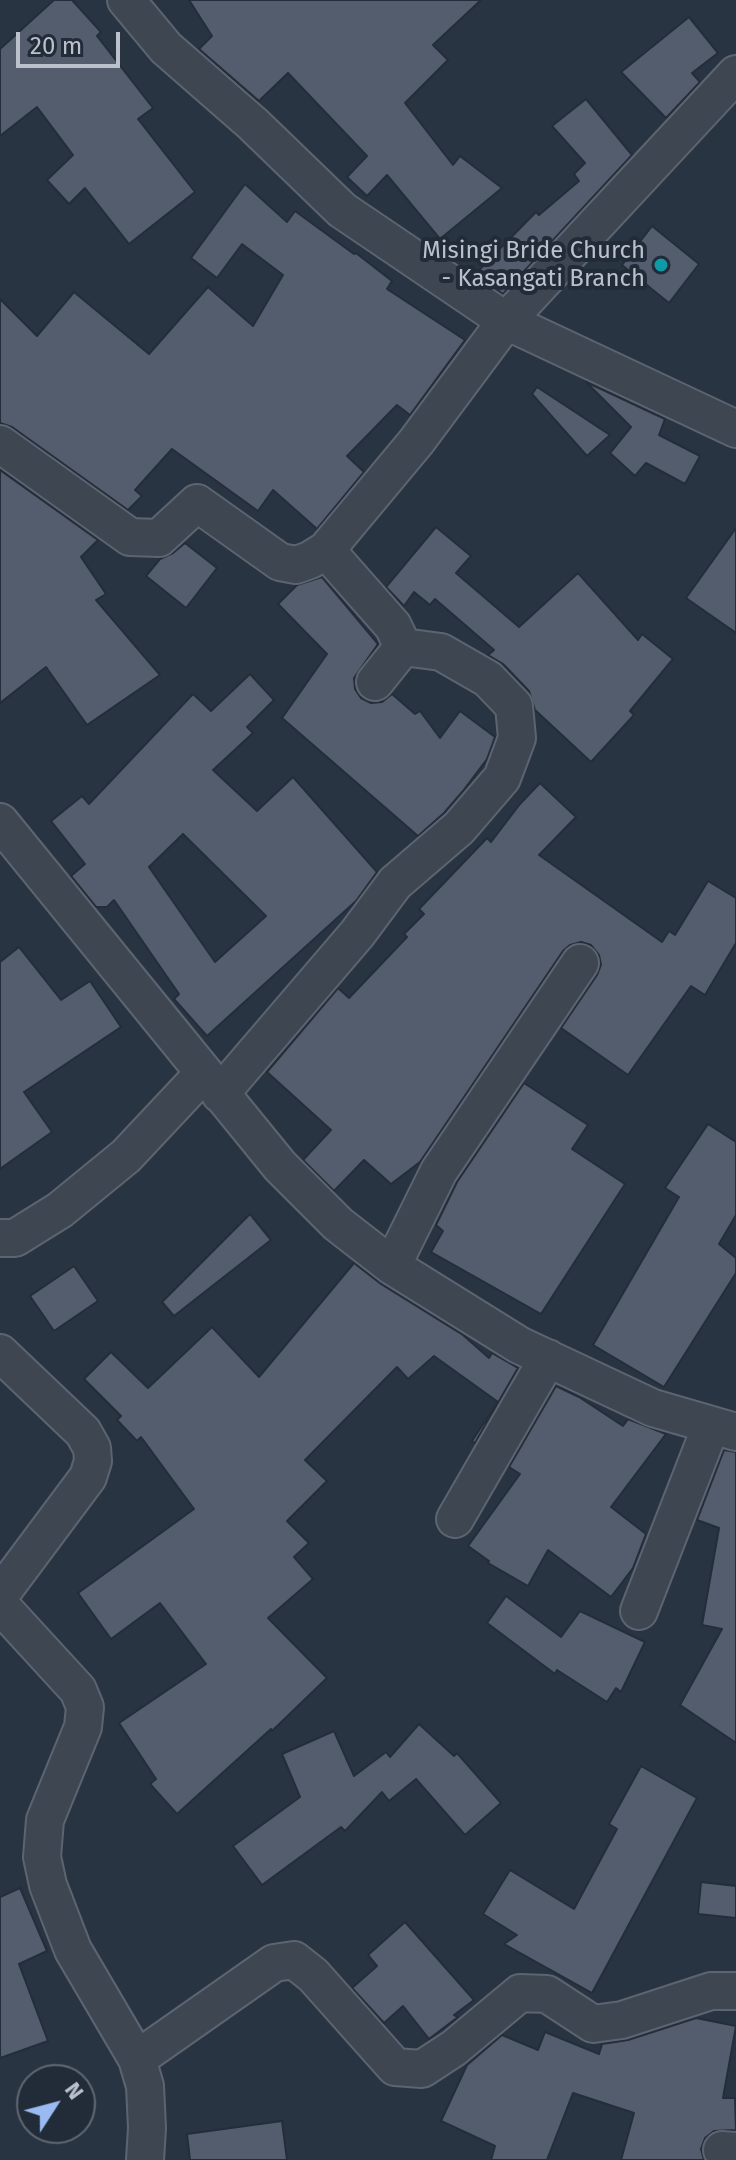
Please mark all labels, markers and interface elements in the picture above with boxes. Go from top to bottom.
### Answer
scale bar [20,16,124,66]
text: 20 m [30,32,82,60]
place label: Misingi Bride Church - Kasangati Branch [422,237,645,293]
marker: Misingi Bride Church - Kasangati Branch [652,256,670,274]
north arrow [16,2064,96,2144]
text: N [59,2077,89,2105]

